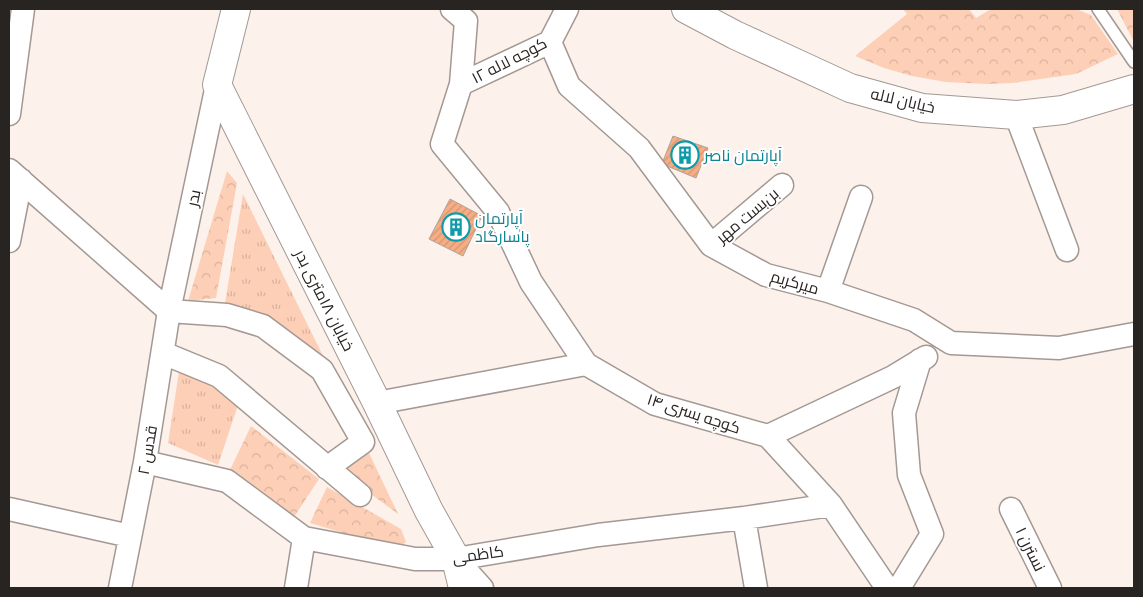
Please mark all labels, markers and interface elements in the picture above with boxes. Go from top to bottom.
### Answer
street label: کوچه لاله ۱۲ [468,33,551,89]
street label: خیابان لاله [869,84,937,118]
building icon: آپارتمان ناصر [670,140,700,170]
place label: آپارتمان ناصر [703,146,783,167]
street label: بن‌بست مهر [711,184,783,248]
street label: بدر [182,188,205,209]
place label: آپارتمان پاسارگاد [475,209,530,248]
building icon: آپارتمان پاسارگاد [441,212,471,242]
street label: خیابان ۱۸متری بدر [289,245,358,355]
street label: میرکریم [768,267,821,300]
street label: کوچه یسری ۱۴ [644,389,743,439]
street label: قدس ۲ [134,424,162,476]
street label: نسترن ۱ [1011,524,1049,575]
street label: کاظمی [451,541,505,568]

